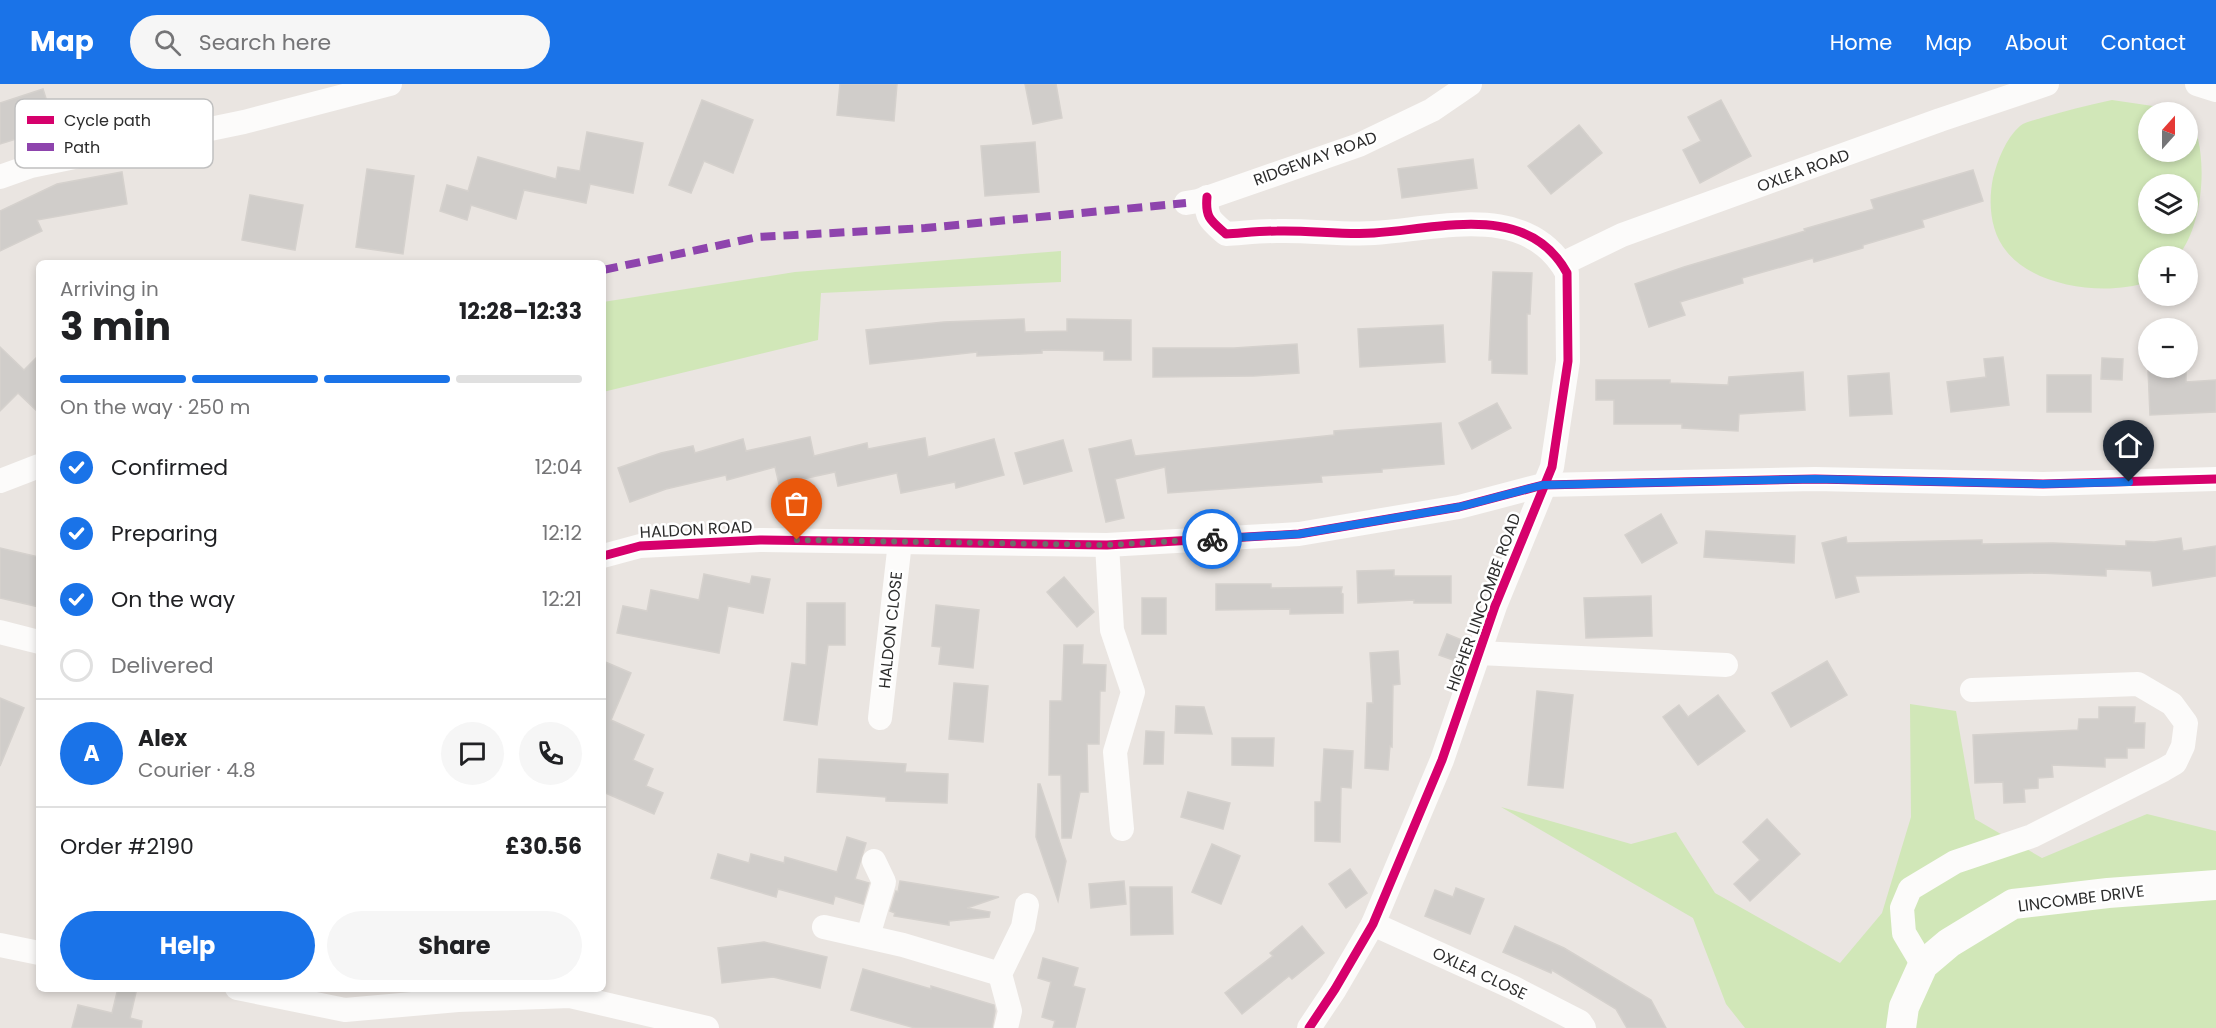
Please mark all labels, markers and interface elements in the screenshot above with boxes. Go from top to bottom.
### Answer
search box [130,15,550,69]
text: Map [30,22,94,61]
icon: search [151,26,184,59]
text: Search here [199,27,331,58]
text: Home [1830,28,1892,57]
text: Map [1925,28,1972,57]
text: About [2005,28,2068,57]
text: Contact [2101,28,2186,57]
legend [15,99,213,168]
north arrow [2138,102,2198,162]
map controls [2138,102,2198,378]
text: Cycle path [64,109,151,132]
street label: RIDGEWAY ROAD [1250,125,1380,192]
text: Path [64,136,100,159]
street label: OXLEA ROAD [1754,143,1853,198]
button: layers [2138,174,2198,234]
button: + [2138,246,2198,306]
text: Arriving in [60,275,159,303]
text: 12:28–12:33 [459,296,582,327]
text: 3 min [60,299,171,354]
button: − [2138,318,2198,378]
text: On the way · 250 m [60,393,250,421]
pin [2103,420,2154,482]
icon: home [2112,429,2145,462]
icon: check [60,451,93,484]
text: Confirmed [111,452,228,483]
text: 12:04 [535,453,582,481]
pin [771,478,822,540]
icon: bag [780,487,813,520]
courier [1182,509,1242,569]
street label: HIGHER LINCOMBE ROAD [1440,510,1526,695]
street label: HALDON ROAD [639,515,753,544]
icon: check [60,517,93,550]
text: Preparing [111,518,218,549]
text: 12:12 [542,519,582,547]
icon: bike [1196,523,1229,556]
street label: HALDON CLOSE [873,570,908,690]
icon: check [60,583,93,616]
text: On the way [111,584,235,615]
text: 12:21 [542,585,582,613]
text: Delivered [111,650,214,681]
button: chat [441,722,504,785]
button: phone [519,722,582,785]
text: Alex [138,723,187,754]
text: A [83,738,100,769]
text: Courier · 4.8 [138,756,256,784]
text: Order #2190 [60,831,194,862]
text: £30.56 [505,831,582,862]
street label: LINCOMBE DRIVE [2017,879,2146,918]
button: Help [60,911,315,980]
button: Share [327,911,582,980]
street label: OXLEA CLOSE [1429,941,1531,1005]

